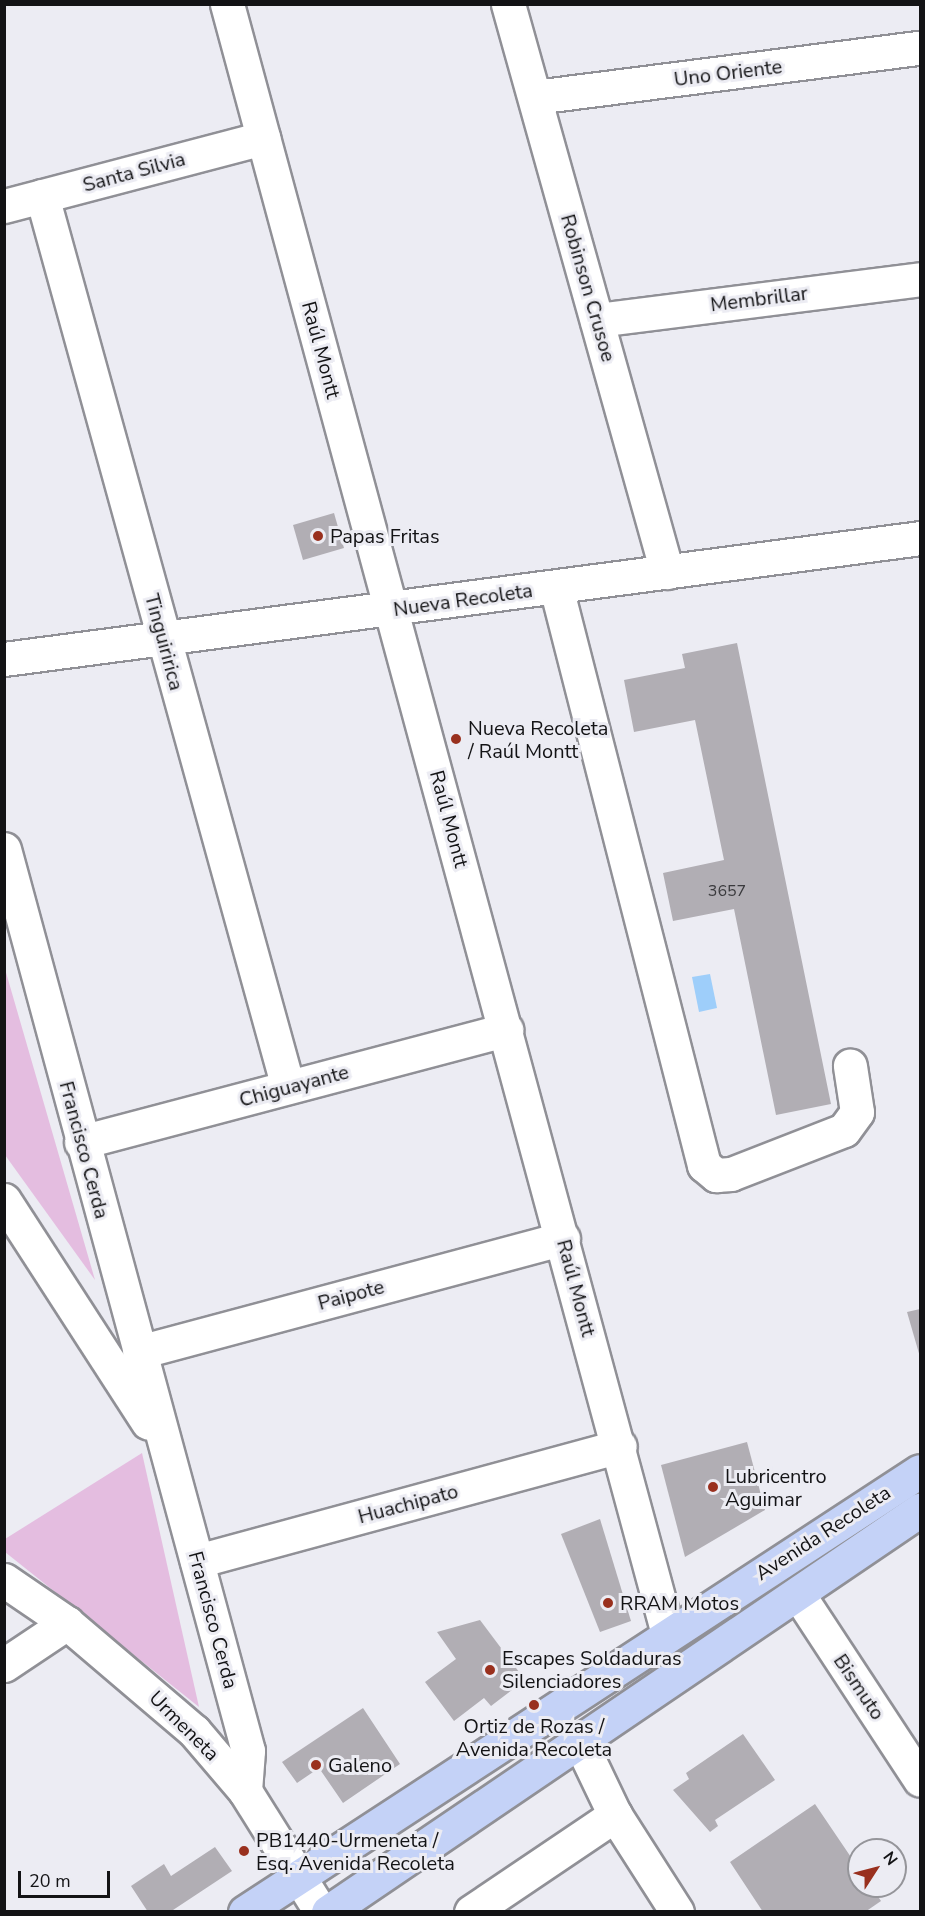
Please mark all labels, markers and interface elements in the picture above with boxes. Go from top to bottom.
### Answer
street label: Uno Oriente [673,54,783,92]
street label: Santa Silvia [80,147,188,197]
street label: Robinson Crusoe [555,211,621,365]
street label: Membrillar [709,281,809,317]
street label: Raúl Montt [297,299,345,401]
place label: Papas Fritas [330,524,440,548]
marker: Papas Fritas [311,529,325,543]
street label: Nueva Recoleta [392,578,534,622]
street label: Tinguiririca [140,591,188,693]
place label: Nueva Recoleta / Raúl Montt [468,716,608,763]
marker: Nueva Recoleta / Raúl Montt [449,732,463,746]
street label: Raúl Montt [425,768,473,870]
house number: 3657 [708,881,746,901]
street label: Chiguayante [237,1060,351,1112]
street label: Francisco Cerda [54,1079,114,1221]
street label: Raúl Montt [552,1237,600,1339]
street label: Paipote [315,1275,387,1315]
place label: Lubricentro Aguimar [725,1464,827,1511]
street label: Huachipato [355,1479,461,1529]
marker: Lubricentro Aguimar [706,1480,720,1494]
street label: Avenida Recoleta [751,1480,895,1586]
street label: Francisco Cerda [183,1549,243,1691]
place label: RRAM Motos [620,1591,739,1615]
marker: RRAM Motos [601,1596,615,1610]
place label: Escapes Soldaduras Silenciadores [502,1646,682,1693]
street label: Bismuto [828,1650,890,1724]
marker: Escapes Soldaduras Silenciadores [483,1663,497,1677]
street label: Urmeneta [144,1686,224,1766]
marker: Ortiz de Rozas / Avenida Recoleta [527,1698,541,1712]
place label: Ortiz de Rozas / Avenida Recoleta [456,1714,612,1761]
place label: Galeno [328,1753,392,1777]
marker: Galeno [309,1758,323,1772]
place label: PB1440-Urmeneta / Esq. Avenida Recoleta [256,1828,455,1875]
north arrow [847,1838,907,1898]
marker: PB1440-Urmeneta / Esq. Avenida Recoleta [237,1844,251,1858]
text: N [878,1847,902,1870]
scale bar [21,1859,112,1897]
text: 20 m [29,1869,71,1893]

